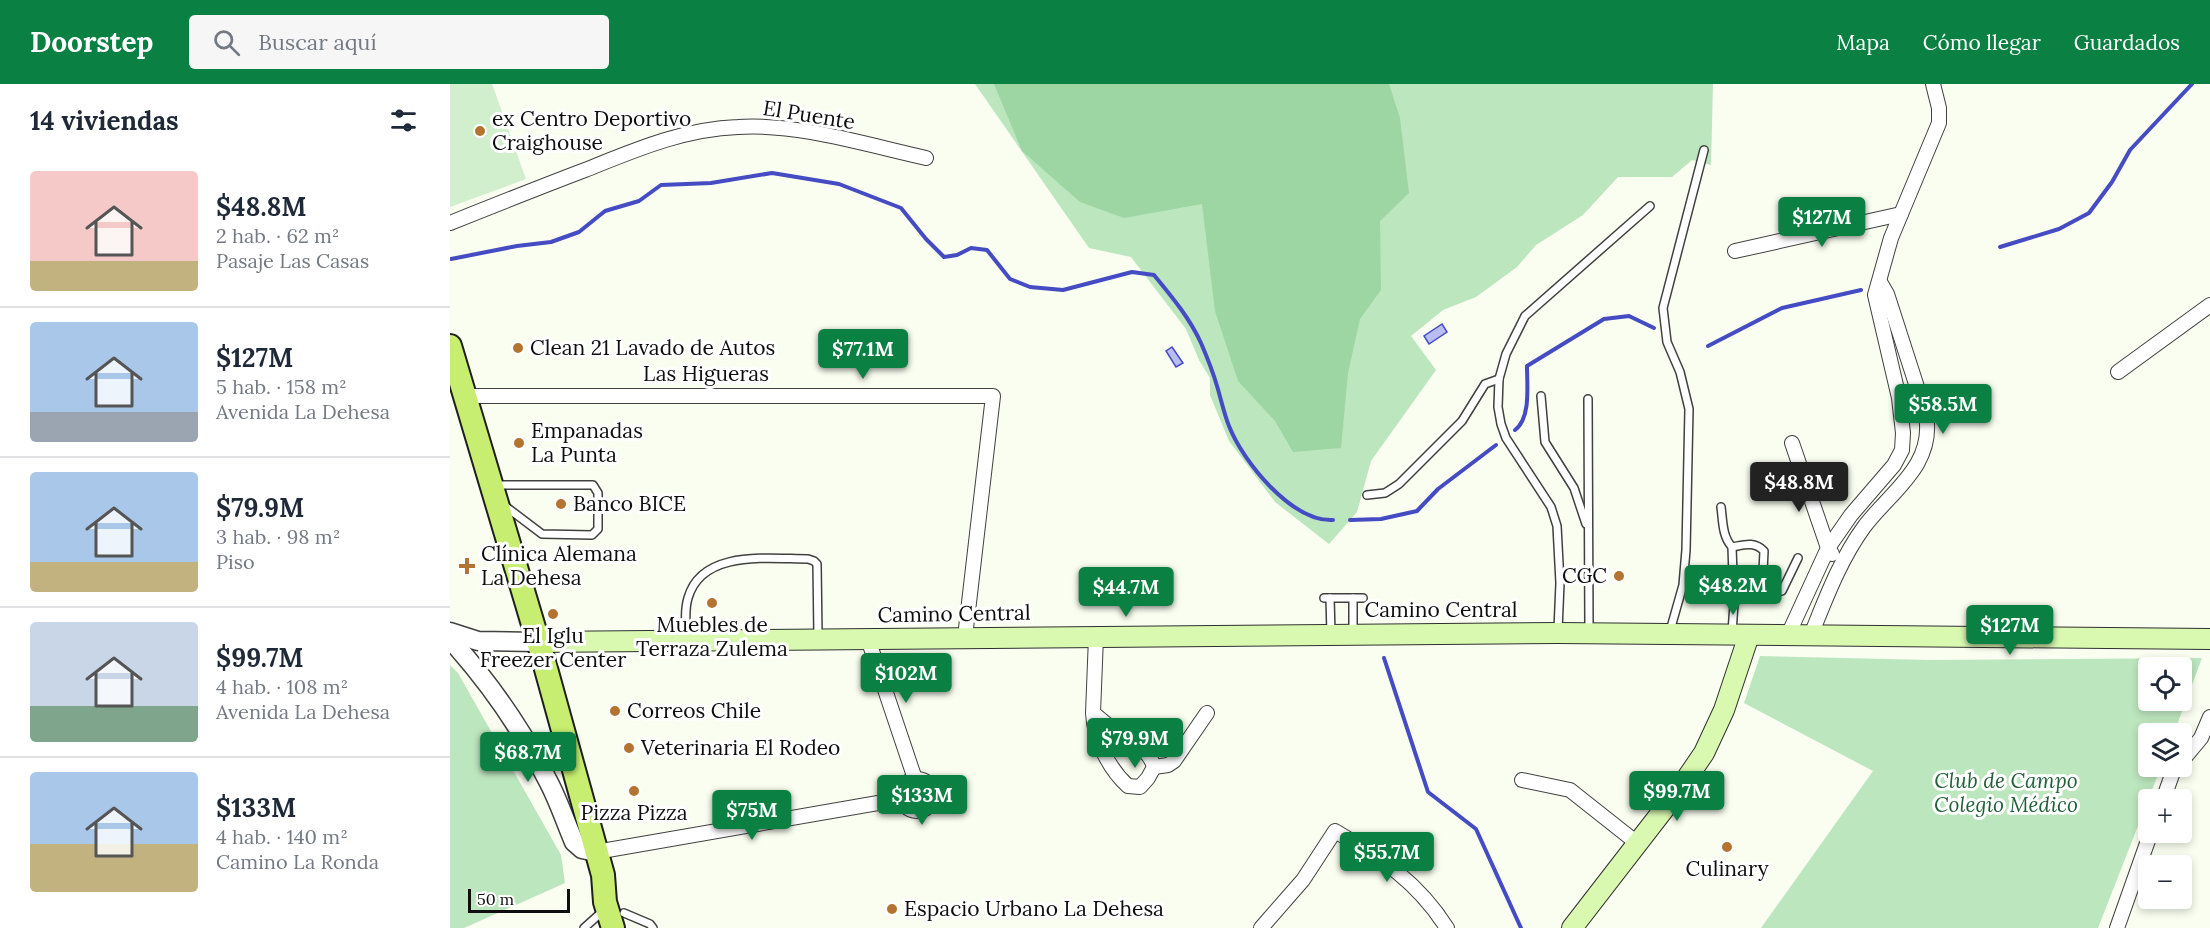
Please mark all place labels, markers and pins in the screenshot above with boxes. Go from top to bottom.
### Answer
place label: ex Centro Deportivo Craighouse [492,105,691,156]
marker: ex Centro Deportivo Craighouse [473,124,487,138]
pin: $127M [1780,197,1864,248]
pin: $77.1M [814,329,912,380]
place label: Clean 21 Lavado de Autos [530,334,775,361]
marker: Clean 21 Lavado de Autos [511,341,525,355]
pin: $58.5M [1894,384,1992,435]
place label: Empanadas La Punta [531,417,643,468]
marker: Empanadas La Punta [512,436,526,450]
pin: $48.8M [1750,462,1848,513]
place label: Banco BICE [573,490,686,517]
marker: Banco BICE [554,497,568,511]
place label: Clínica Alemana La Dehesa [481,540,637,591]
marker: Clínica Alemana La Dehesa [458,557,476,575]
place label: CGC [1562,562,1607,589]
pin: $48.2M [1684,565,1782,616]
pin: $44.7M [1077,567,1175,618]
marker: CGC [1612,569,1626,583]
marker: Muebles de Terraza Zulema [705,596,719,610]
pin: $127M [1968,605,2052,656]
marker: El Iglu Freezer Center [546,607,560,621]
place label: Muebles de Terraza Zulema [636,611,788,662]
place label: El Iglu Freezer Center [480,622,626,673]
pin: $102M [864,653,948,704]
place label: Correos Chile [627,697,761,724]
marker: Correos Chile [608,704,622,718]
pin: $79.9M [1086,718,1184,769]
pin: $68.7M [479,732,577,783]
place label: Veterinaria El Rodeo [640,734,840,761]
marker: Veterinaria El Rodeo [622,741,636,755]
pin: $99.7M [1628,771,1726,822]
pin: $133M [880,775,964,826]
marker: Pizza Pizza [627,784,641,798]
pin: $75M [716,790,788,841]
place label: Pizza Pizza [580,799,688,826]
pin: $55.7M [1338,832,1436,883]
marker: Culinary [1720,840,1734,854]
place label: Culinary [1686,855,1768,882]
place label: Espacio Urbano La Dehesa [904,895,1164,922]
marker: Espacio Urbano La Dehesa [885,902,899,916]

